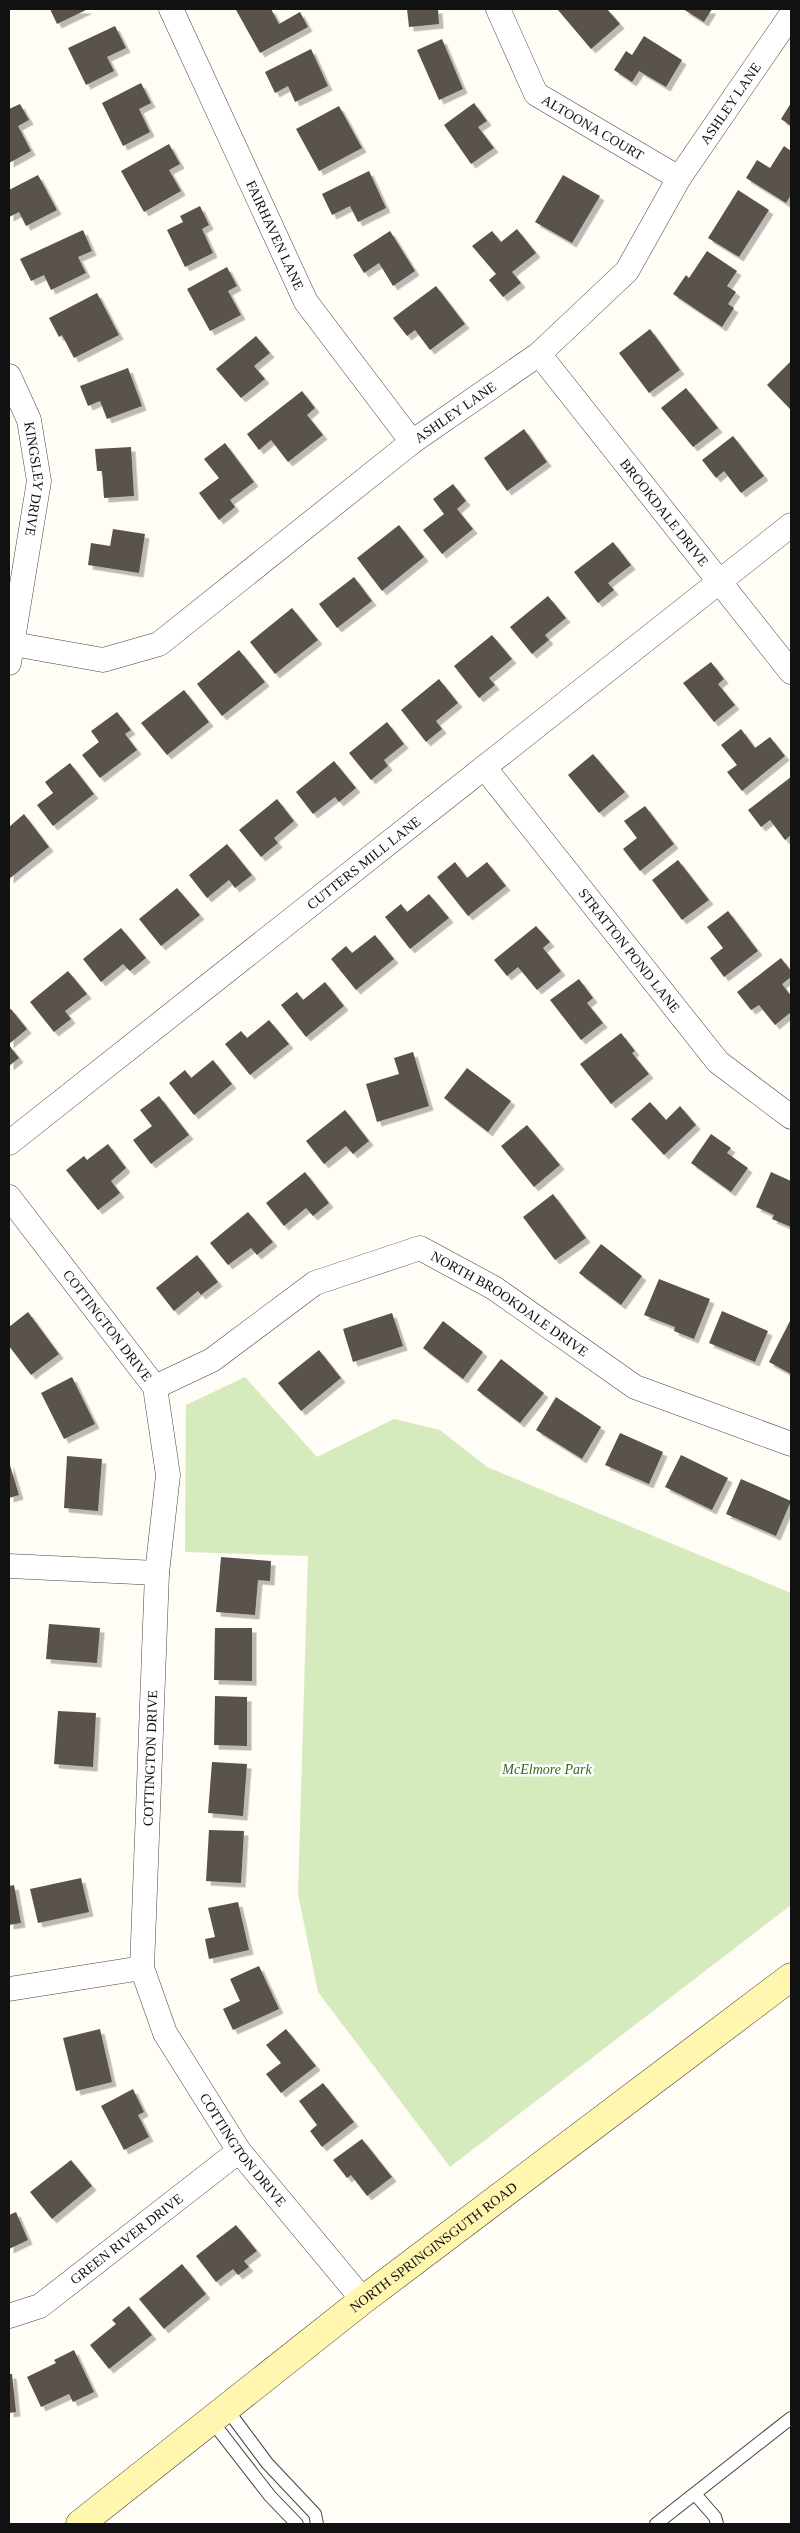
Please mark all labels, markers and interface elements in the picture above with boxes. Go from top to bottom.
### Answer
street label: ASHLEY LANE [697,60,764,147]
street label: ALTOONA COURT [539,92,647,164]
street label: FAIRHAVEN LANE [243,178,306,293]
street label: ASHLEY LANE [412,379,499,446]
street label: KINGSLEY DRIVE [21,421,46,537]
street label: BROOKDALE DRIVE [617,456,711,569]
street label: CUTTERS MILL LANE [304,814,424,913]
street label: STRATTON POND LANE [575,886,683,1016]
street label: NORTH BROOKDALE DRIVE [428,1248,591,1360]
street label: COTTINGTON DRIVE [60,1267,155,1384]
street label: COTTINGTON DRIVE [141,1690,160,1826]
park label: McElmore Park [501,1762,592,1777]
street label: COTTINGTON DRIVE [197,2091,289,2210]
street label: NORTH SPRINGINSGUTH ROAD [347,2179,520,2315]
street label: GREEN RIVER DRIVE [67,2191,186,2288]

